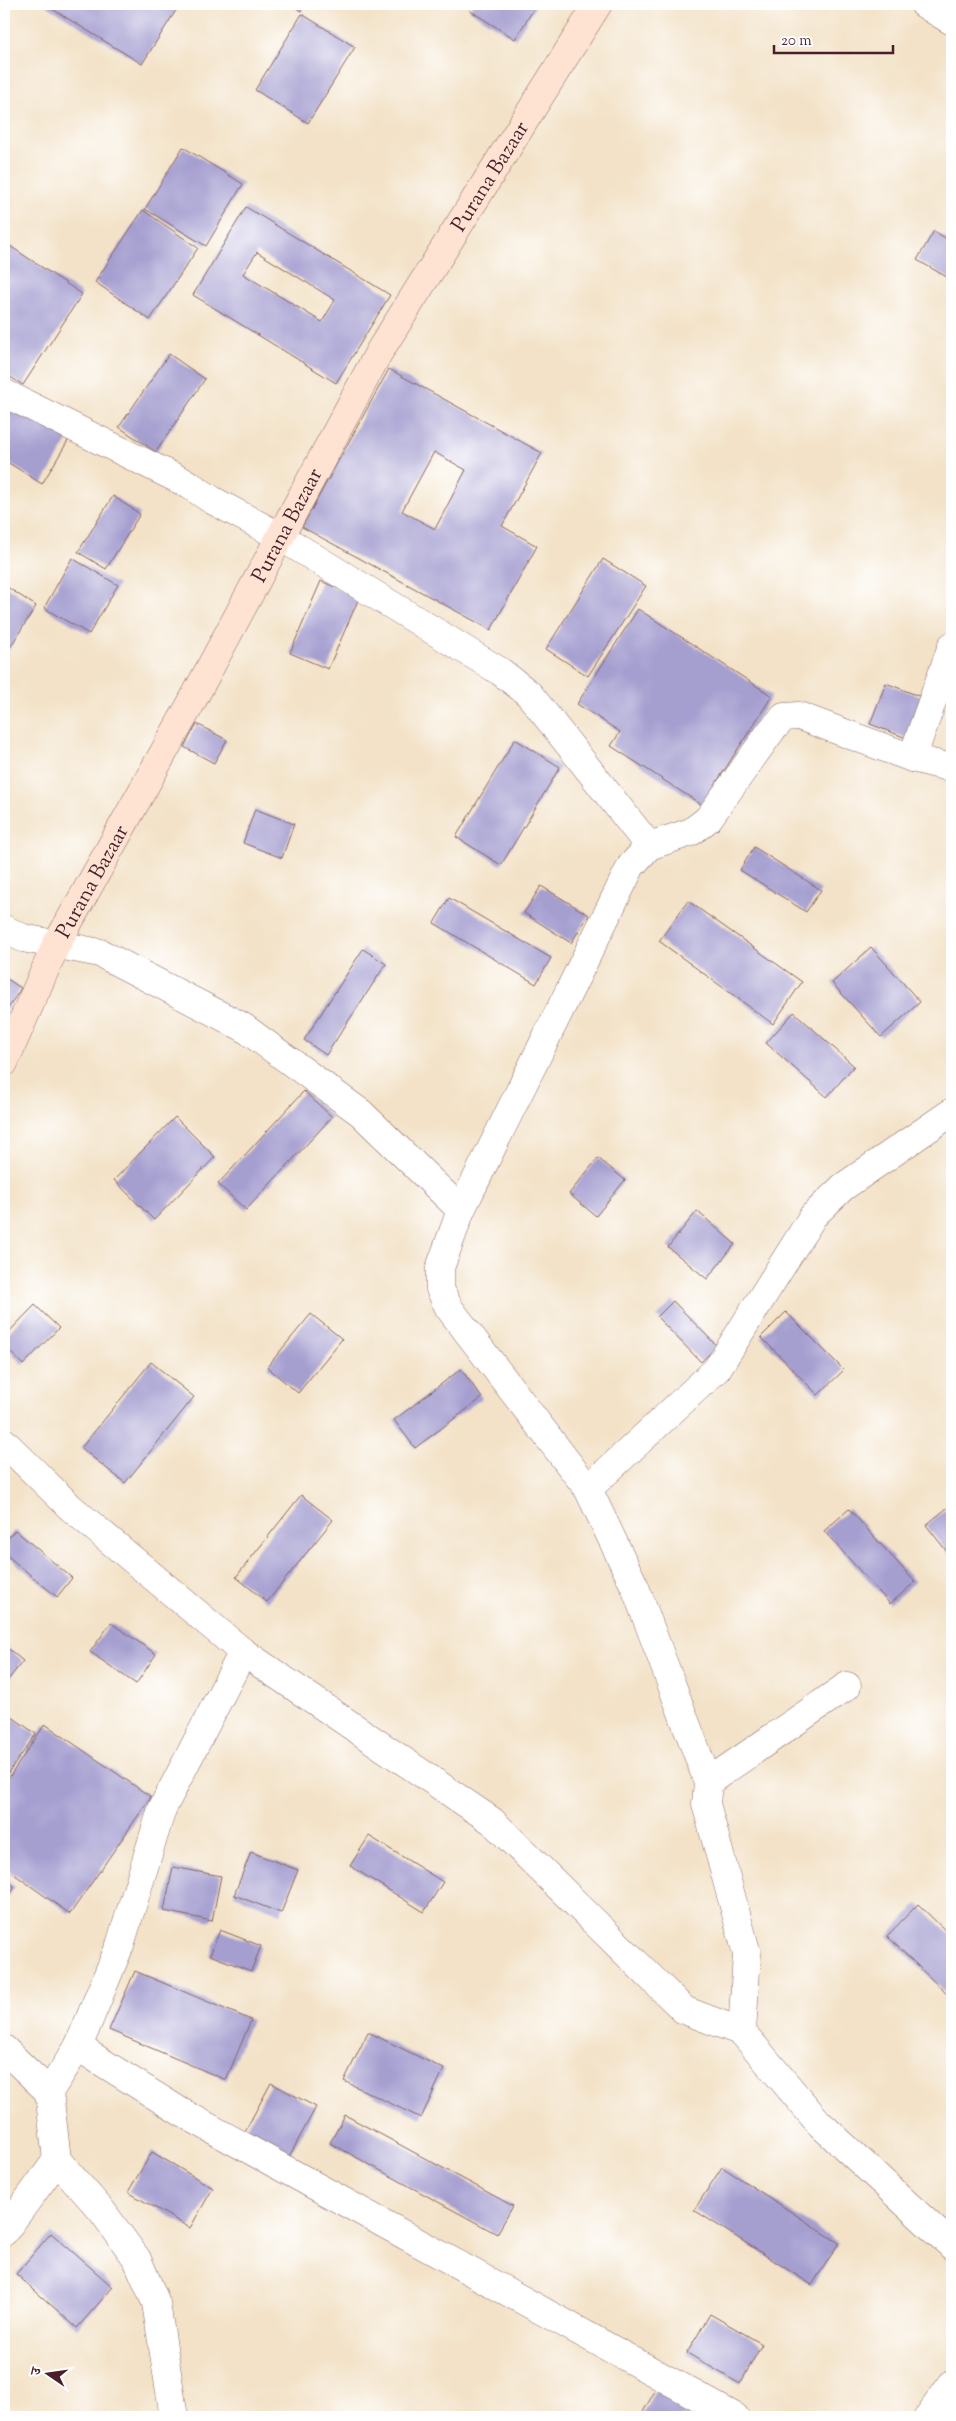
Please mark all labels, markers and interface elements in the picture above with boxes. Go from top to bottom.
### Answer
scale bar [774,22,892,54]
text: 20 m [781,31,812,52]
street label: Purana Bazaar [445,116,538,238]
street label: Purana Bazaar [245,463,331,588]
street label: Purana Bazaar [50,820,137,944]
north arrow [22,2348,72,2398]
text: उ [27,2365,48,2378]

